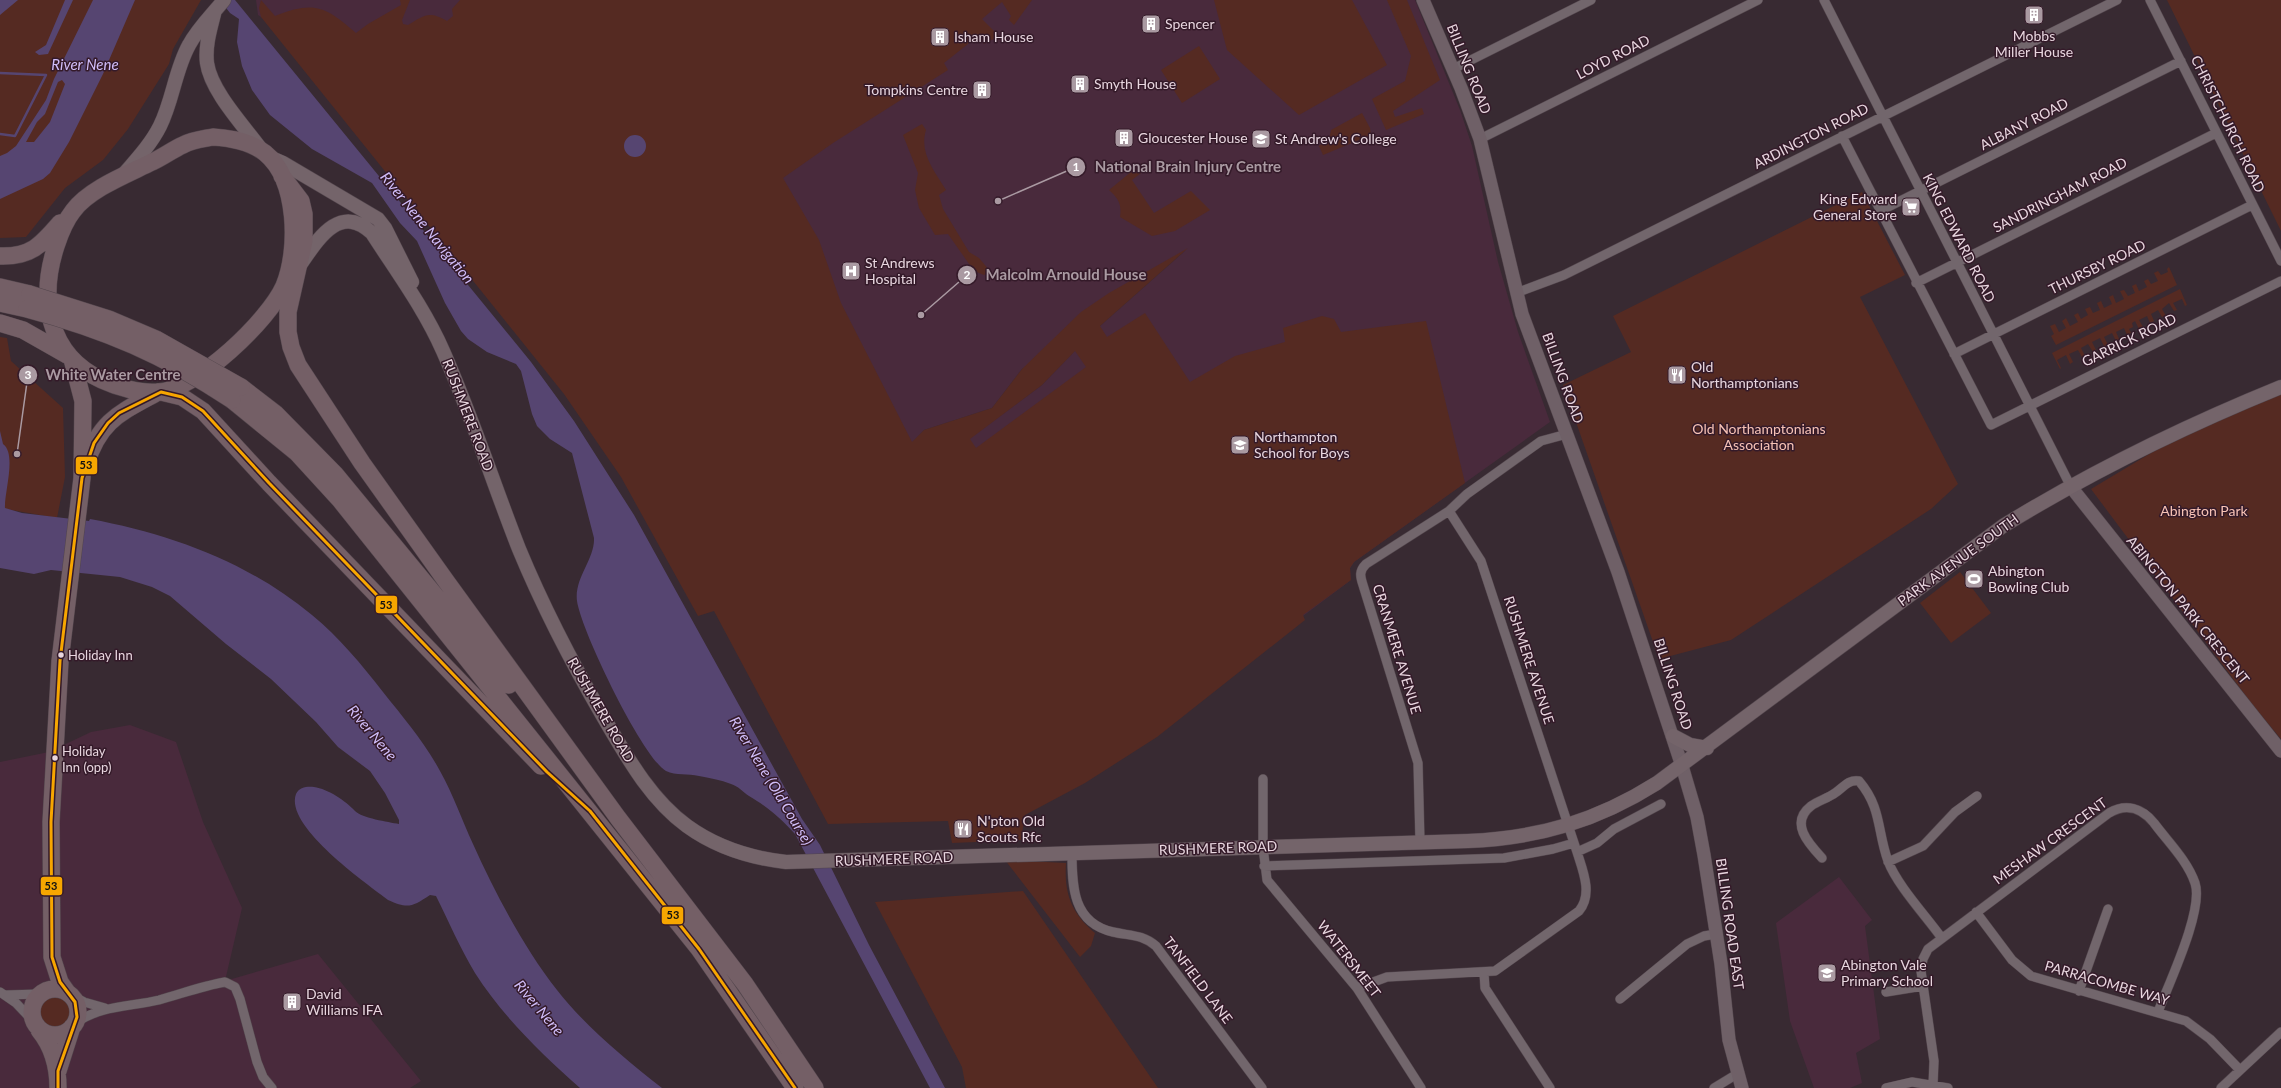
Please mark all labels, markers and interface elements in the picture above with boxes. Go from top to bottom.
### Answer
building icon: Mobbs Miller House [2023,4,2045,26]
building icon: Spencer [1140,13,1162,35]
place label: Spencer [1165,15,1215,32]
street label: BILLING ROAD [1444,21,1495,116]
building icon: Isham House [929,26,951,48]
place label: Mobbs Miller House [1995,27,2073,60]
place label: Isham House [954,28,1033,45]
street label: LOYD ROAD [1573,31,1652,82]
street label: CHRISTCHURCH ROAD [2188,52,2269,195]
water label: River Nene [51,55,119,73]
building icon: Smyth House [1069,73,1091,95]
place label: Smyth House [1094,75,1176,92]
building icon: Tompkins Centre [971,79,993,101]
place label: Tompkins Centre [865,81,968,98]
street label: ALBANY ROAD [1977,94,2071,153]
street label: ARDINGTON ROAD [1750,99,1871,172]
building icon: Gloucester House [1113,127,1135,149]
school or university icon: St Andrew's College [1250,128,1272,150]
place label: Gloucester House [1138,129,1248,146]
place label: St Andrew's College [1275,130,1397,147]
callout: National Brain Injury Centre [1066,153,1289,180]
street label: SANDRINGHAM ROAD [1990,153,2130,236]
text: National Brain Injury Centre [1095,157,1281,175]
text: 1 [1073,159,1080,174]
water label: River Nene Navigation [377,168,478,287]
street label: KING EDWARD ROAD [1920,170,1999,305]
place label: King Edward General Store [1813,190,1897,223]
supermarket icon: King Edward General Store [1900,196,1922,218]
street label: THURSBY ROAD [2045,236,2148,297]
place label: St Andrews Hospital [865,254,935,287]
hospital icon: St Andrews Hospital [840,260,862,282]
callout: Malcolm Arnould House [957,262,1155,289]
text: Malcolm Arnould House [986,265,1146,283]
text: 2 [964,267,971,282]
street label: GARRICK ROAD [2079,309,2179,370]
street label: BILLING ROAD [1539,330,1588,426]
street label: RUSHMERE ROAD [439,356,498,473]
place label: Old Northamptonians [1691,358,1799,391]
callout: White Water Centre [18,361,189,388]
restaurant icon: Old Northamptonians [1666,364,1688,386]
text: White Water Centre [46,365,180,383]
text: 3 [25,367,32,382]
park label: Old Northamptonians Association [1692,420,1826,453]
place label: Northampton School for Boys [1254,428,1350,461]
school or university icon: Northampton School for Boys [1229,434,1251,456]
line badge: 53 [75,456,98,475]
text: 53 [80,458,92,471]
park label: Abington Park [2160,502,2249,519]
street label: PARK AVENUE SOUTH [1894,510,2021,609]
street label: ABINGTON PARK CRESCENT [2123,532,2254,688]
place label: Abington Bowling Club [1988,562,2070,595]
sports icon: Abington Bowling Club [1963,568,1985,590]
street label: CRANMERE AVENUE [1370,582,1425,716]
street label: RUSHMERE AVENUE [1501,594,1558,726]
line badge: 53 [375,595,398,614]
text: 53 [380,598,392,611]
street label: BILLING ROAD [1651,636,1696,732]
place label: Holiday Inn [68,647,133,663]
marker: Holiday Inn [56,650,66,660]
street label: RUSHMERE ROAD [564,654,638,765]
water label: River Nene [344,701,401,764]
water label: River Nene (Old Course) [726,713,818,848]
place label: Holiday Inn (opp) [62,743,112,775]
marker: Holiday Inn (opp) [50,753,60,763]
street label: MESHAW CRESCENT [1990,793,2110,888]
place label: N'pton Old Scouts Rfc [977,812,1045,845]
restaurant icon: N'pton Old Scouts Rfc [952,818,974,840]
street label: RUSHMERE ROAD [1158,837,1278,858]
street label: RUSHMERE ROAD [834,848,954,869]
street label: BILLING ROAD EAST [1713,857,1748,991]
line badge: 53 [40,876,63,896]
text: 53 [45,879,57,892]
line badge: 53 [661,906,684,925]
text: 53 [667,908,679,921]
street label: WATERSMEET [1314,917,1385,1001]
street label: TANFIELD LANE [1160,933,1237,1026]
place label: Abington Vale Primary School [1841,956,1933,989]
street label: PARRACOMBE WAY [2043,957,2172,1009]
school or university icon: Abington Vale Primary School [1816,962,1838,984]
water label: River Nene [511,976,568,1039]
place label: David Williams IFA [306,985,383,1018]
building icon: David Williams IFA [281,991,303,1013]

